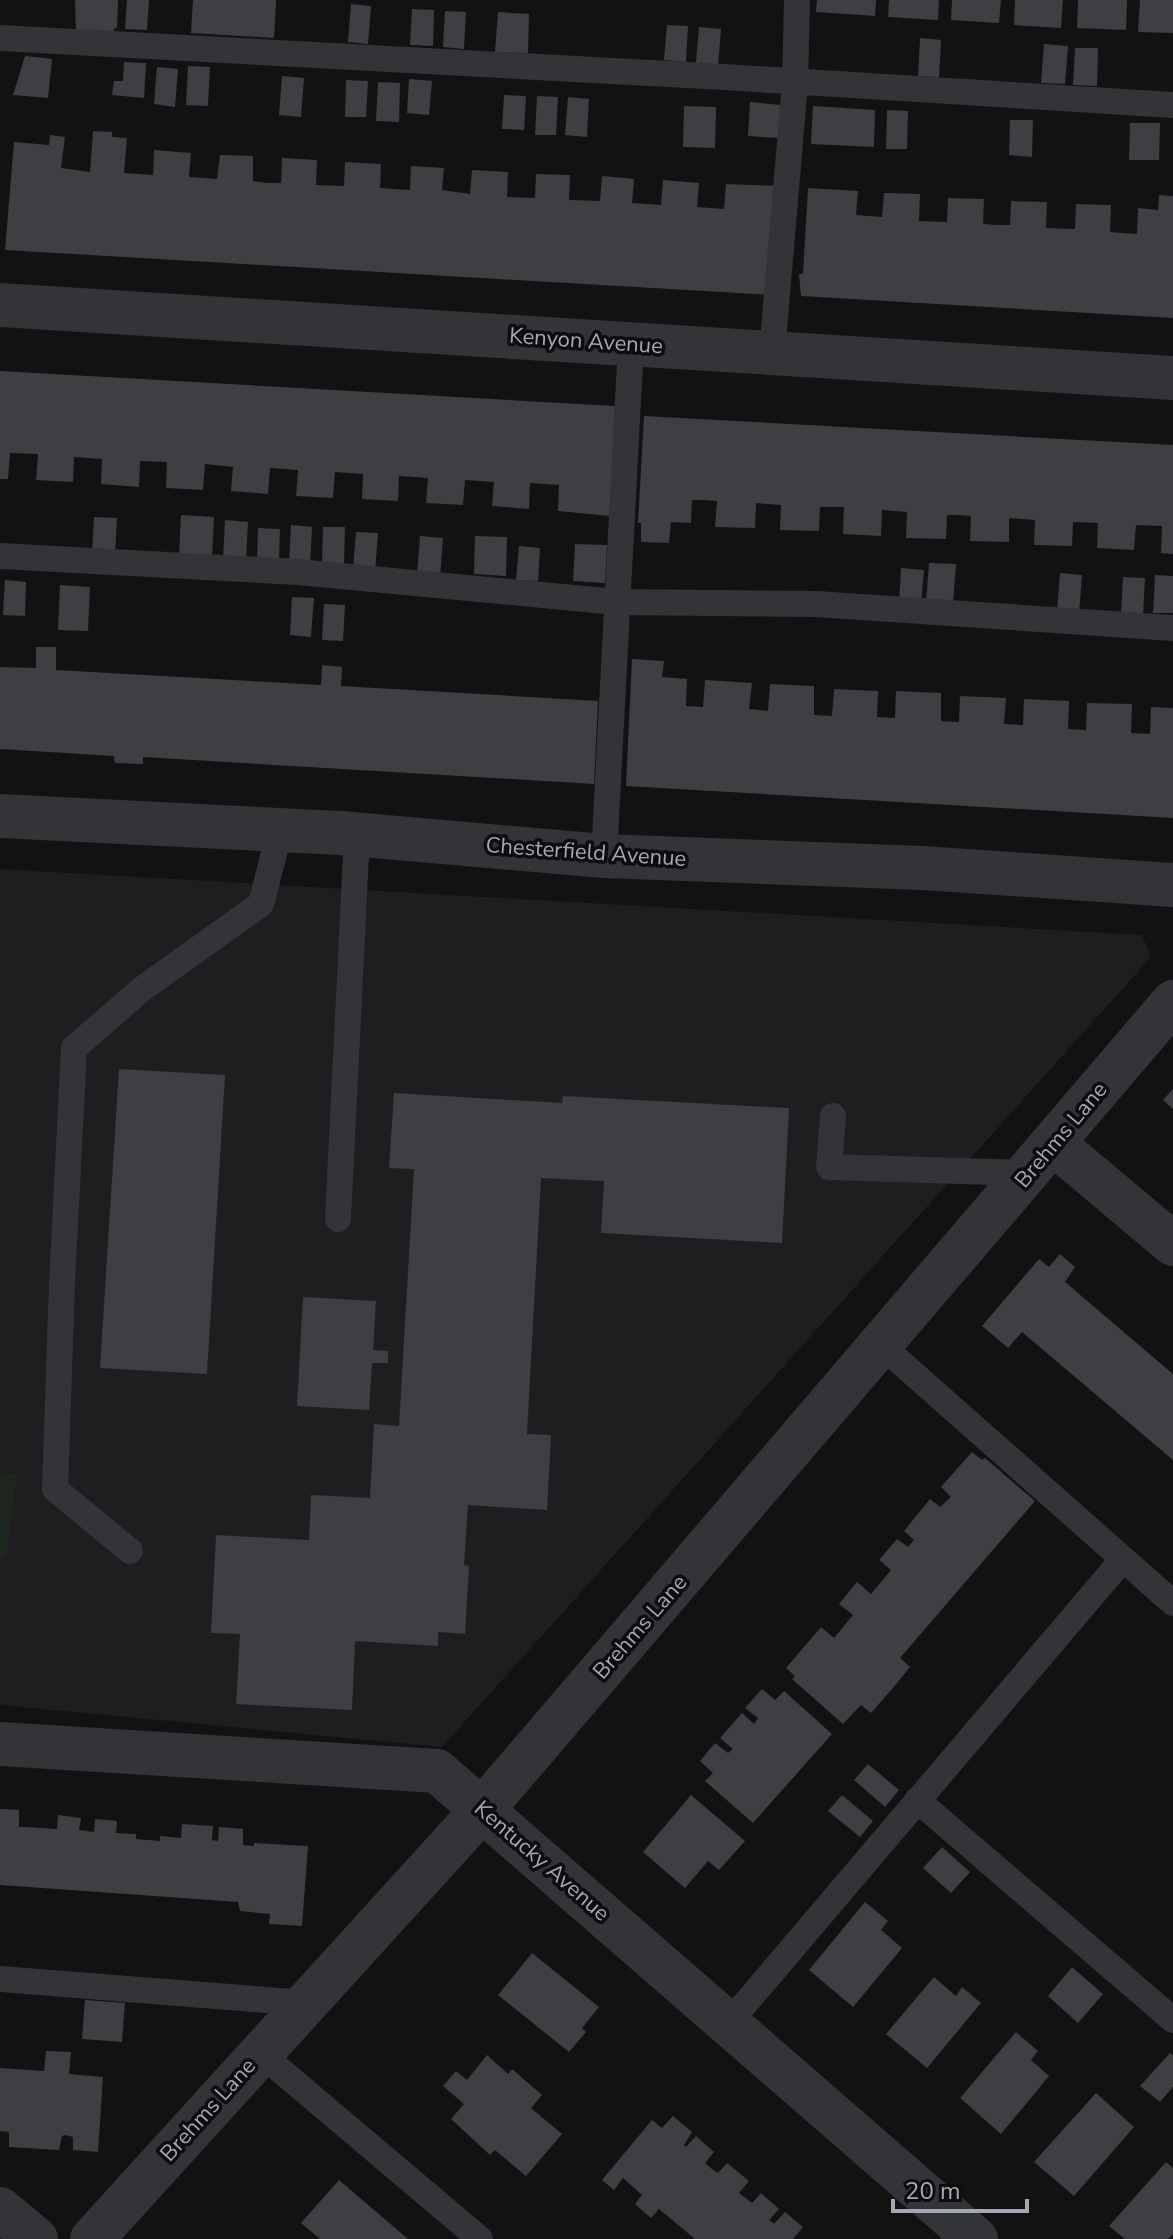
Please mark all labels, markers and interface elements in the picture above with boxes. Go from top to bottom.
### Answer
street label: Kenyon Avenue [508,321,664,361]
street label: Chesterfield Avenue [485,830,687,874]
street label: Brehms Lane [1008,1076,1114,1194]
street label: Brehms Lane [586,1568,694,1686]
street label: Kentucky Avenue [468,1794,616,1928]
street label: Brehms Lane [153,2052,263,2168]
scale bar [893,2163,1027,2213]
text: 20 m [905,2175,961,2207]

